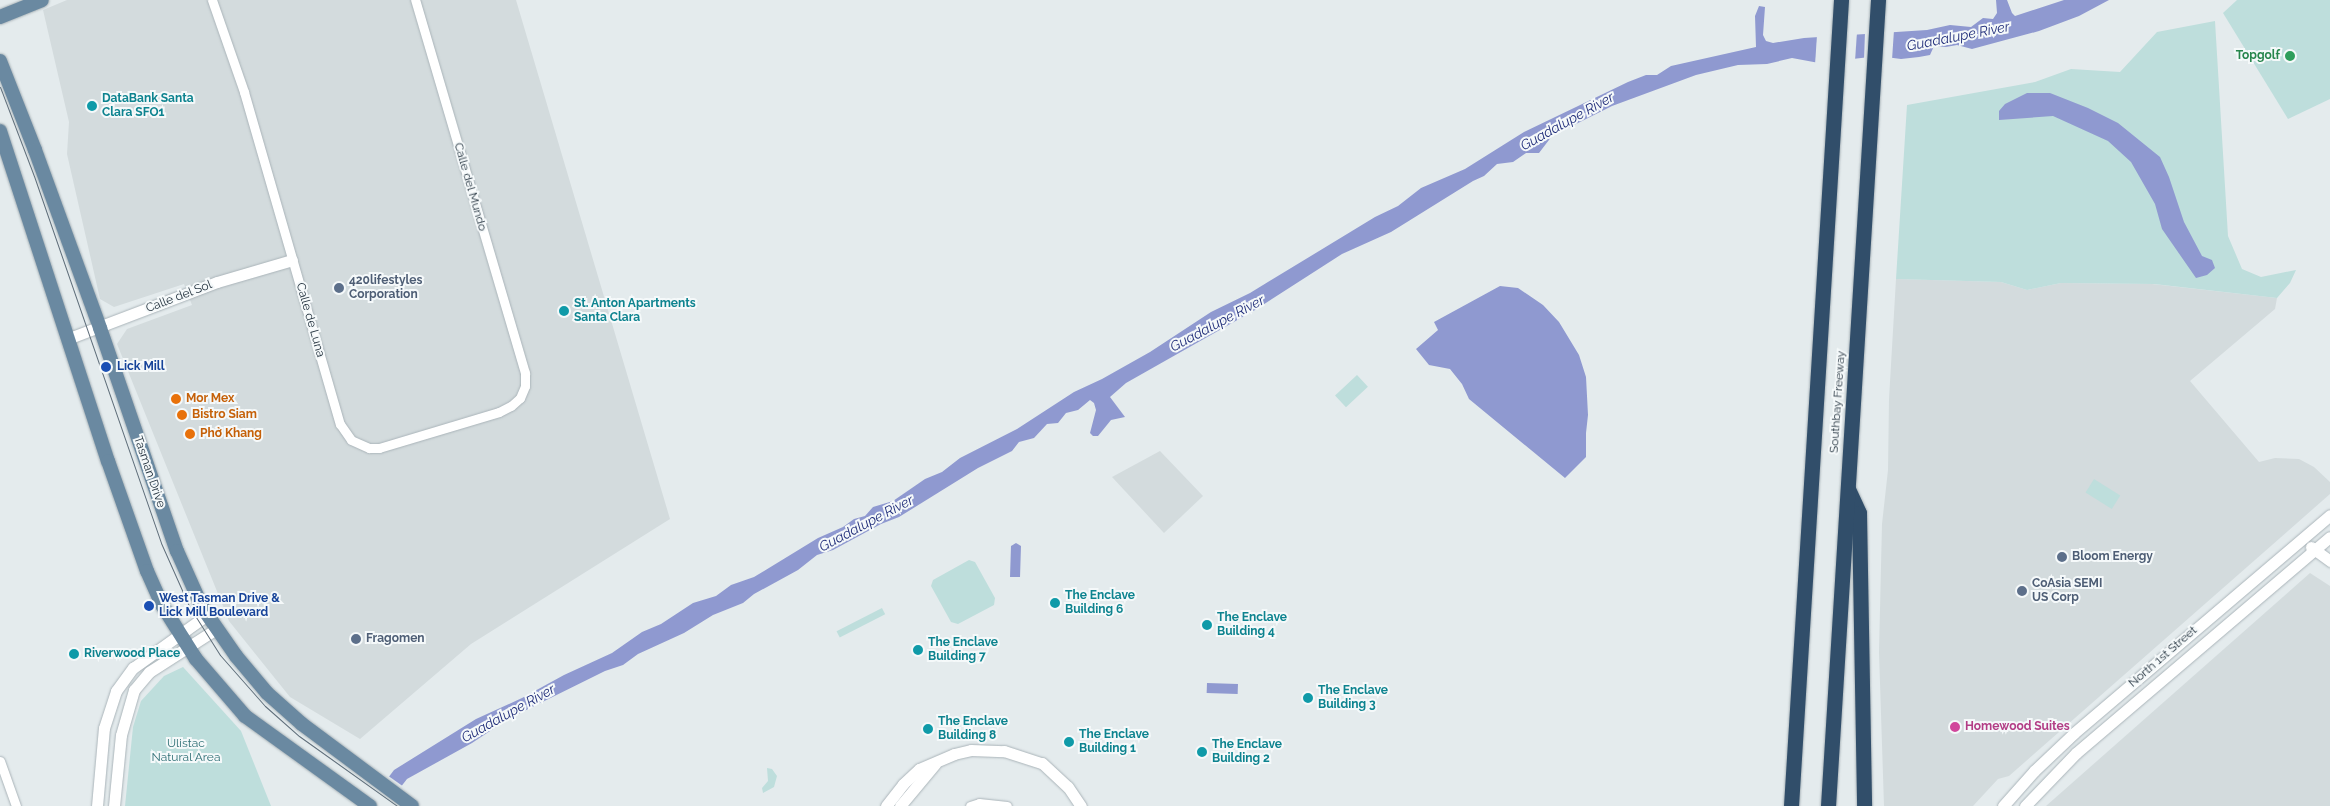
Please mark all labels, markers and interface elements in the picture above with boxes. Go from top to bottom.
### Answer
water label: Guadalupe River [1905,18,2011,54]
place label: Topgolf [2236,49,2280,63]
marker: Topgolf [2284,50,2296,62]
water label: Guadalupe River [1517,88,1617,154]
place label: DataBank Santa Clara SFO1 [102,92,194,120]
marker: DataBank Santa Clara SFO1 [86,100,98,112]
street label: Calle del Mundo [450,141,490,233]
place label: 420lifestyles Corporation [349,274,422,302]
street label: Calle del Sol [144,278,214,316]
street label: Calle de Luna [293,281,327,359]
marker: 420lifestyles Corporation [333,282,345,294]
water label: Guadalupe River [1167,291,1267,355]
place label: St. Anton Apartments Santa Clara [574,297,697,325]
marker: St. Anton Apartments Santa Clara [558,305,570,317]
street label: Southbay Freeway [1827,350,1849,454]
marker: Lick Mill [99,360,113,374]
place label: Lick Mill [117,360,164,374]
place label: Mor Mex [186,392,235,406]
marker: Mor Mex [170,393,182,405]
place label: Bistro Siam [192,408,257,422]
marker: Bistro Siam [176,409,188,421]
place label: Phở Khang [200,427,262,441]
marker: Phở Khang [184,428,196,440]
street label: Tasman Drive [130,434,168,510]
water label: Guadalupe River [816,491,916,555]
place label: Bloom Energy [2072,550,2153,564]
marker: Bloom Energy [2056,551,2068,563]
place label: CoAsia SEMI US Corp [2032,577,2102,605]
marker: CoAsia SEMI US Corp [2016,585,2028,597]
place label: The Enclave Building 6 [1065,589,1135,617]
place label: West Tasman Drive & Lick Mill Boulevard [159,592,280,620]
marker: The Enclave Building 6 [1049,597,1061,609]
marker: West Tasman Drive & Lick Mill Boulevard [143,600,155,612]
place label: The Enclave Building 4 [1217,611,1287,639]
marker: The Enclave Building 4 [1201,619,1213,631]
street label: North 1st Street [2126,623,2200,691]
place label: Fragomen [366,632,425,646]
marker: Fragomen [350,633,362,645]
place label: The Enclave Building 7 [928,636,998,664]
marker: The Enclave Building 7 [912,644,924,656]
place label: Riverwood Place [84,647,180,661]
marker: Riverwood Place [68,648,80,660]
water label: Guadalupe River [458,680,558,746]
place label: The Enclave Building 3 [1318,684,1388,712]
marker: The Enclave Building 3 [1302,692,1314,704]
place label: The Enclave Building 8 [938,715,1008,743]
place label: Homewood Suites [1965,720,2070,734]
marker: Homewood Suites [1949,721,1961,733]
marker: The Enclave Building 8 [922,723,934,735]
place label: The Enclave Building 1 [1079,728,1149,756]
marker: The Enclave Building 1 [1063,736,1075,748]
park label: Ulistac Natural Area [151,737,221,765]
place label: The Enclave Building 2 [1212,738,1282,766]
marker: The Enclave Building 2 [1196,746,1208,758]

